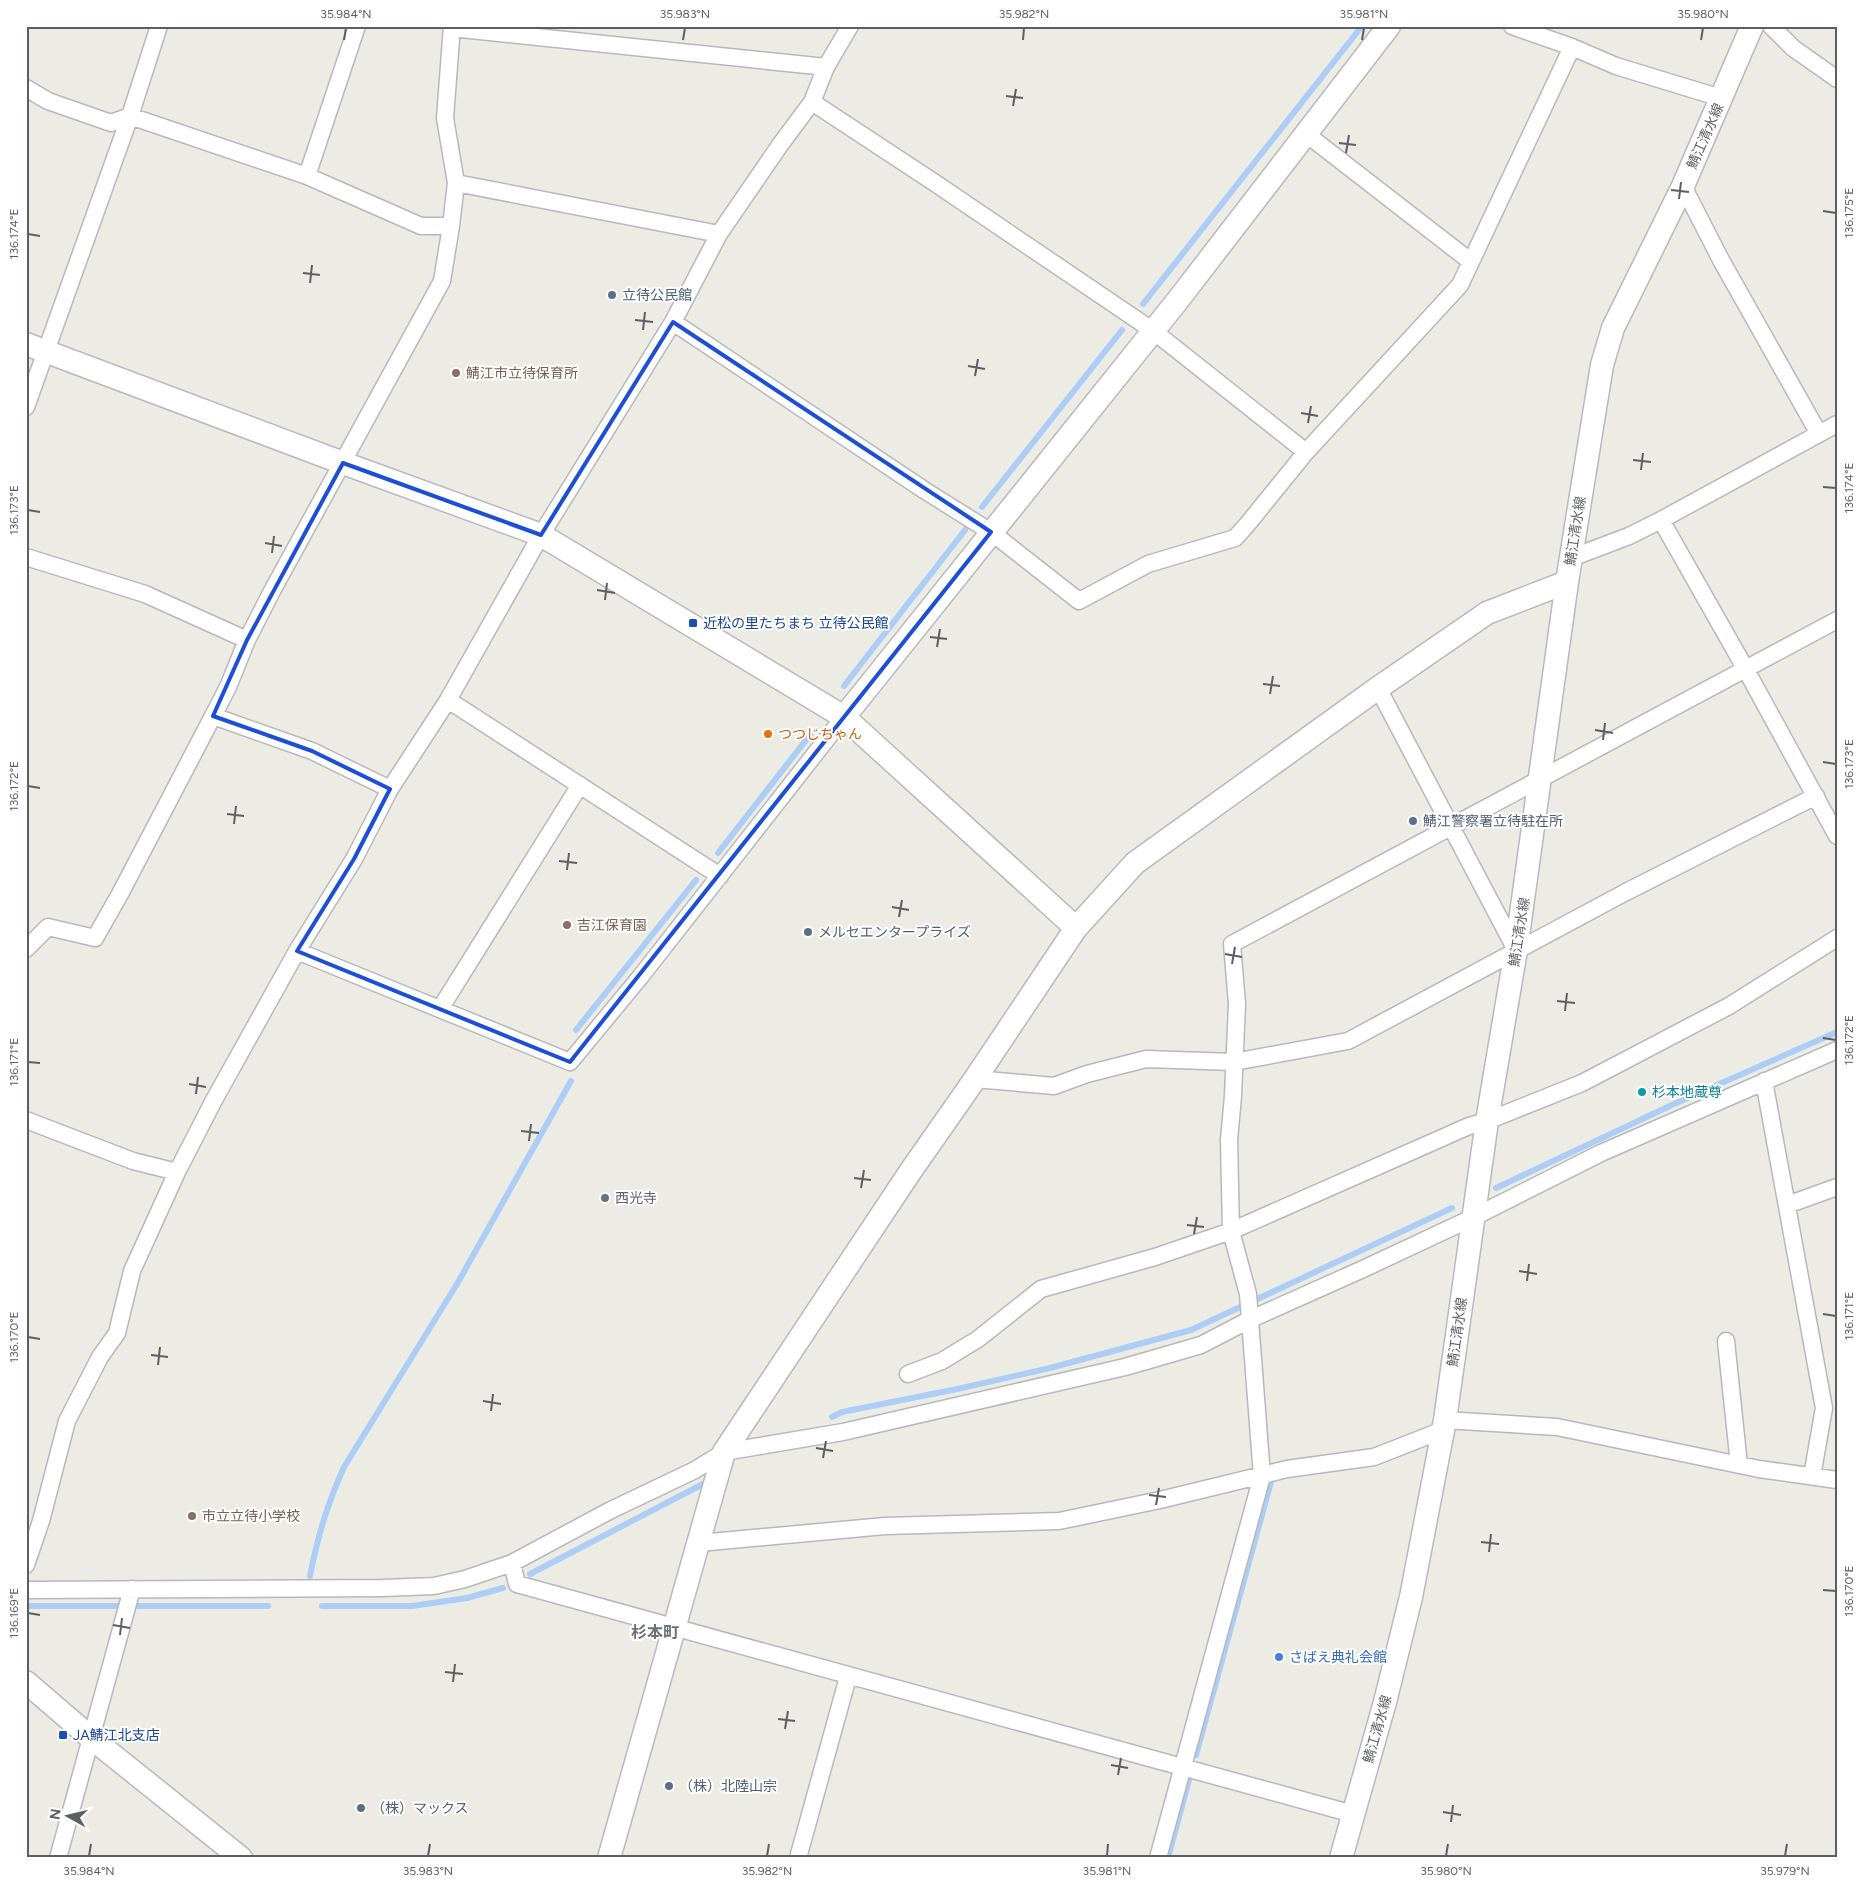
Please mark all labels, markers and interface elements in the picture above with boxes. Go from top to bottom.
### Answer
text: 35.984°N [320,7,372,21]
text: 35.983°N [660,7,710,21]
text: 35.982°N [999,7,1049,21]
text: 35.981°N [1340,7,1388,21]
text: 35.980°N [1677,7,1729,21]
street label: 鯖江清水線 [1683,101,1727,172]
text: 136.175°E [1842,188,1856,238]
text: 136.174°E [7,208,21,260]
place label: 立待公民館 [622,287,692,304]
marker: 立待公民館 [606,289,618,301]
place label: 鯖江市立待保育所 [466,365,578,382]
marker: 鯖江市立待保育所 [450,367,462,379]
text: 136.174°E [1842,462,1856,514]
text: 136.173°E [7,485,21,535]
street label: 鯖江清水線 [1562,495,1589,567]
place label: 近松の里たちまち 立待公民館 [703,615,888,632]
marker: 近松の里たちまち 立待公民館 [687,617,699,629]
place label: つつじちゃん [778,726,862,743]
marker: つつじちゃん [762,728,774,740]
text: 136.173°E [1842,739,1856,789]
text: 136.172°E [7,761,21,811]
place label: 鯖江警察署立待駐在所 [1423,813,1563,830]
marker: 鯖江警察署立待駐在所 [1407,815,1419,827]
street label: 鯖江清水線 [1506,896,1533,968]
place label: 吉江保育園 [577,917,647,934]
marker: 吉江保育園 [561,919,573,931]
place label: メルセエンタープライズ [818,924,971,941]
marker: メルセエンタープライズ [802,926,814,938]
text: 136.172°E [1842,1015,1856,1065]
text: 136.171°E [7,1038,21,1086]
place label: 杉本地蔵尊 [1652,1084,1722,1101]
marker: 杉本地蔵尊 [1636,1086,1648,1098]
place label: 西光寺 [615,1190,657,1207]
marker: 西光寺 [599,1192,611,1204]
text: 136.171°E [1842,1292,1856,1340]
street label: 鯖江清水線 [1444,1296,1471,1368]
text: 136.170°E [7,1311,21,1363]
place label: 市立立待小学校 [202,1508,300,1525]
marker: 市立立待小学校 [186,1510,198,1522]
text: 136.170°E [1842,1565,1856,1617]
text: 136.169°E [7,1588,21,1638]
district label: 杉本町 [631,1623,679,1642]
place label: さばえ典礼会館 [1289,1649,1387,1666]
marker: さばえ典礼会館 [1273,1651,1285,1663]
street label: 鯖江清水線 [1360,1693,1395,1765]
place label: JA鯖江北支店 [73,1727,160,1744]
marker: JA鯖江北支店 [57,1729,69,1741]
place label: （株）北陸山宗 [679,1778,777,1795]
marker: （株）北陸山宗 [663,1780,675,1792]
north arrow [42,1792,92,1842]
place label: （株）マックス [371,1800,469,1817]
marker: （株）マックス [355,1802,367,1814]
text: N [46,1808,65,1821]
text: 35.984°N [63,1864,115,1878]
text: 35.983°N [403,1864,453,1878]
text: 35.982°N [742,1864,792,1878]
text: 35.981°N [1083,1864,1131,1878]
text: 35.980°N [1420,1864,1472,1878]
text: 35.979°N [1760,1864,1810,1878]

